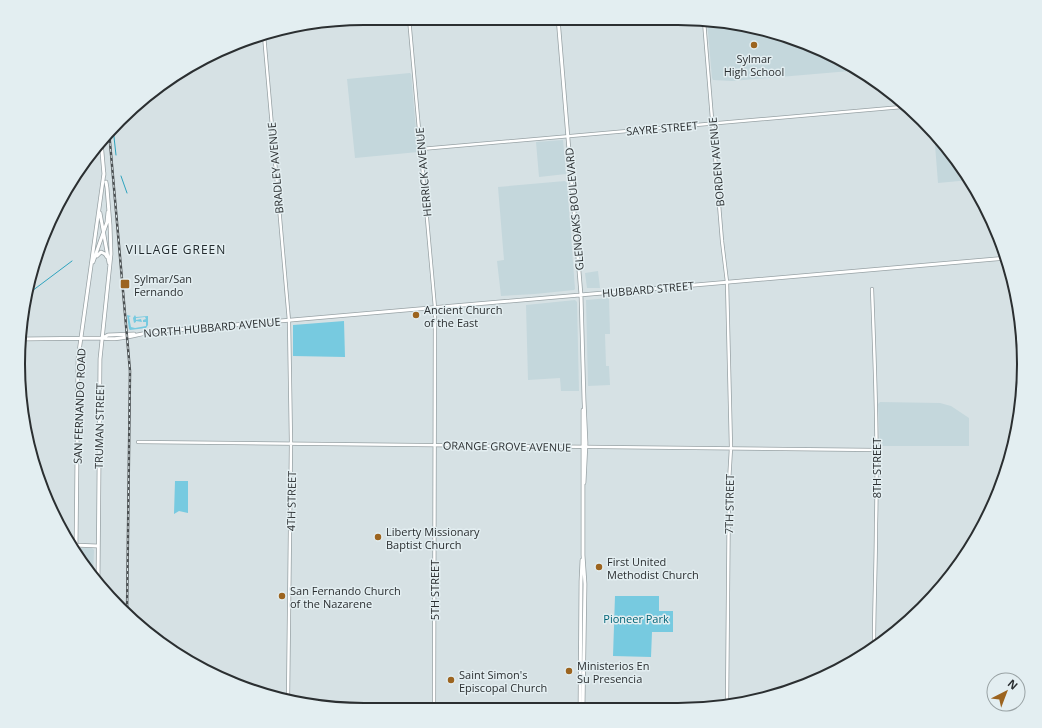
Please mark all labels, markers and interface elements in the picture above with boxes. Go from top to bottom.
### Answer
marker: Sylmar High School [749,40,759,50]
place label: Sylmar High School [724,51,784,79]
street label: SAYRE STREET [625,117,699,139]
street label: BORDEN AVENUE [705,117,727,207]
street label: BRADLEY AVENUE [264,122,286,214]
street label: HERRICK AVENUE [412,127,434,217]
street label: GLENOAKS BOULEVARD [561,147,587,271]
district label: VILLAGE GREEN [126,241,226,258]
place label: Sylmar/San Fernando [134,271,192,299]
marker: Sylmar/San Fernando [119,278,131,290]
street label: HUBBARD STREET [601,278,695,300]
place label: Ancient Church of the East [424,302,502,330]
marker: Ancient Church of the East [411,310,421,320]
street label: NORTH HUBBARD AVENUE [143,314,281,340]
street label: SAN FERNANDO ROAD [69,348,89,464]
street label: TRUMAN STREET [91,383,107,469]
street label: ORANGE GROVE AVENUE [443,437,571,455]
street label: 8TH STREET [869,438,884,498]
street label: 4TH STREET [283,471,299,531]
street label: 7TH STREET [721,474,737,534]
place label: Liberty Missionary Baptist Church [386,524,480,552]
marker: Liberty Missionary Baptist Church [373,532,383,542]
place label: First United Methodist Church [607,554,699,582]
street label: 5TH STREET [427,560,442,620]
marker: First United Methodist Church [594,562,604,572]
place label: San Fernando Church of the Nazarene [290,583,401,611]
marker: San Fernando Church of the Nazarene [277,591,287,601]
park label: Pioneer Park [603,611,669,626]
place label: Ministerios En Su Presencia [577,658,649,686]
marker: Ministerios En Su Presencia [564,666,574,676]
place label: Saint Simon's Episcopal Church [459,667,547,695]
north arrow [986,672,1026,712]
marker: Saint Simon's Episcopal Church [446,675,456,685]
text: N [1005,676,1021,693]

